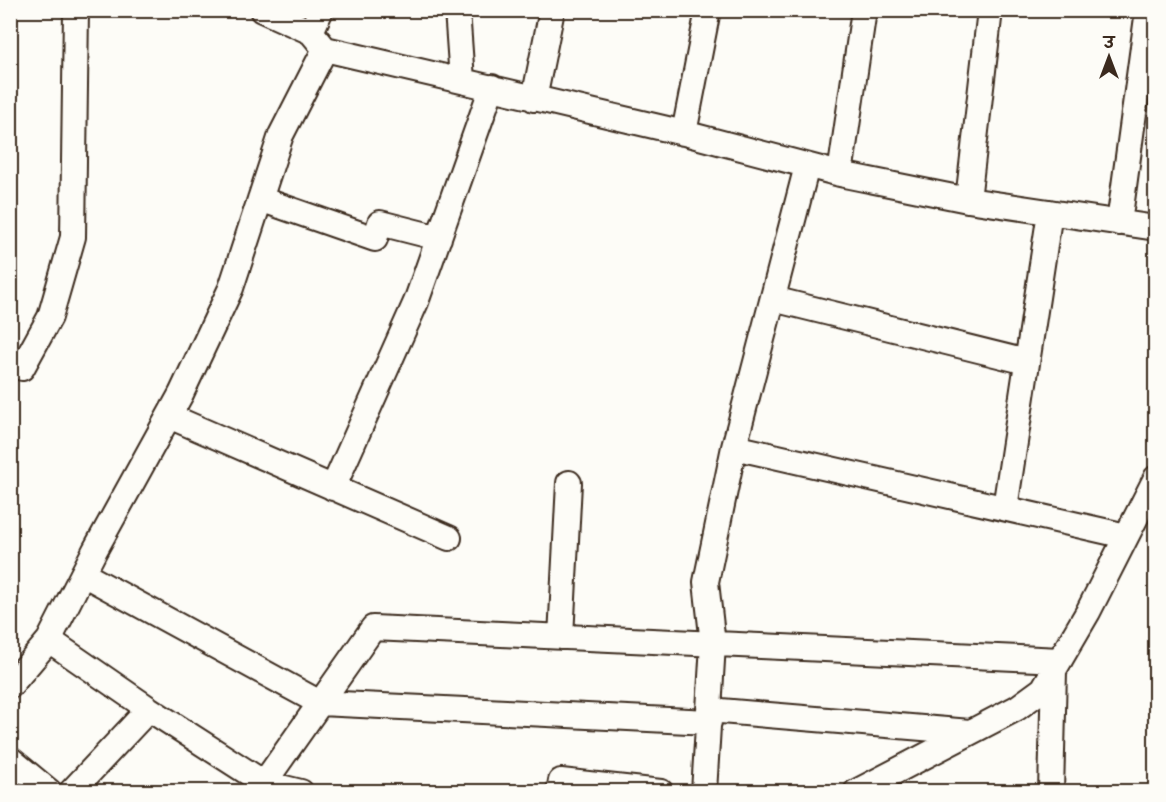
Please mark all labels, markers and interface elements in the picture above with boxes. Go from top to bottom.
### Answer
north arrow [1079,27,1139,87]
text: उ [1102,31,1116,53]

